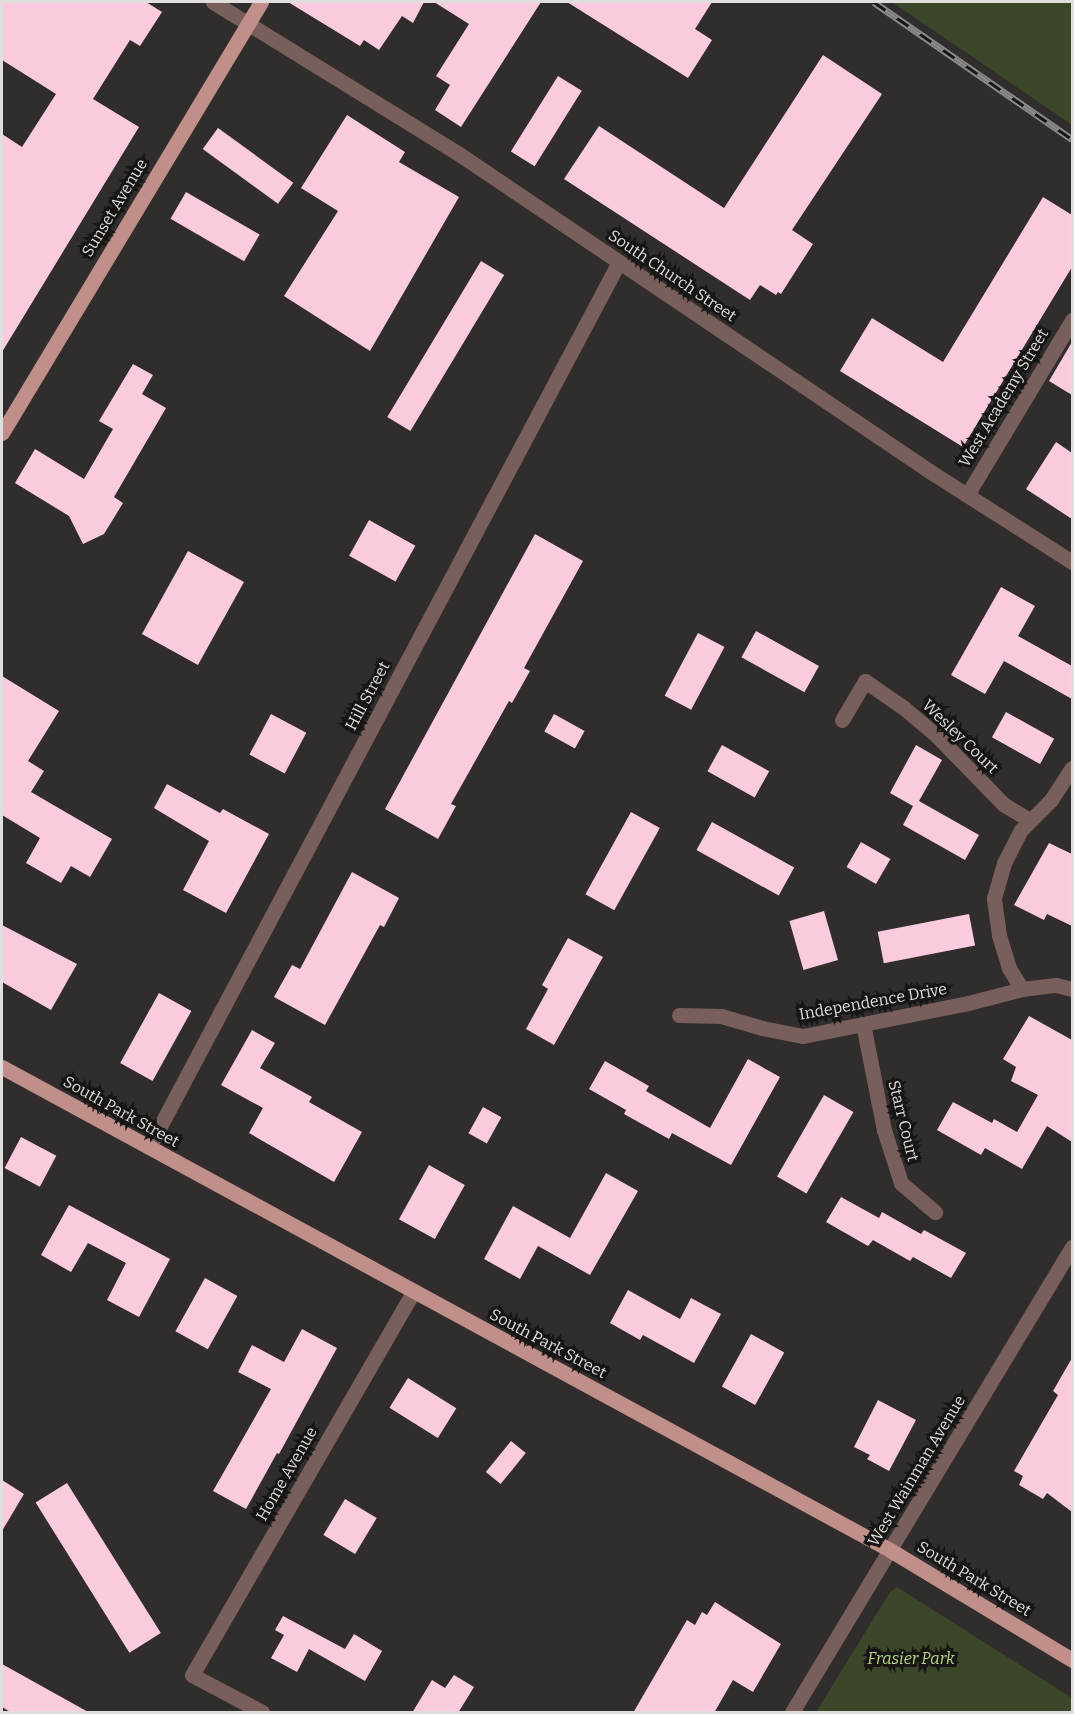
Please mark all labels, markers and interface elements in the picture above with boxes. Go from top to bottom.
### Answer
street label: Sunset Avenue [78,155,152,261]
street label: South Church Street [604,226,740,326]
street label: West Academy Street [955,325,1053,471]
street label: Hill Street [342,658,394,734]
street label: Wesley Court [918,696,1002,778]
street label: Independence Drive [797,980,949,1024]
street label: South Park Street [60,1072,182,1152]
street label: Starr Court [884,1079,922,1163]
street label: South Park Street [486,1305,610,1383]
street label: West Wainman Avenue [864,1392,970,1550]
street label: Home Avenue [252,1424,322,1524]
street label: South Park Street [914,1537,1034,1621]
park label: Frasier Park [867,1649,955,1669]

